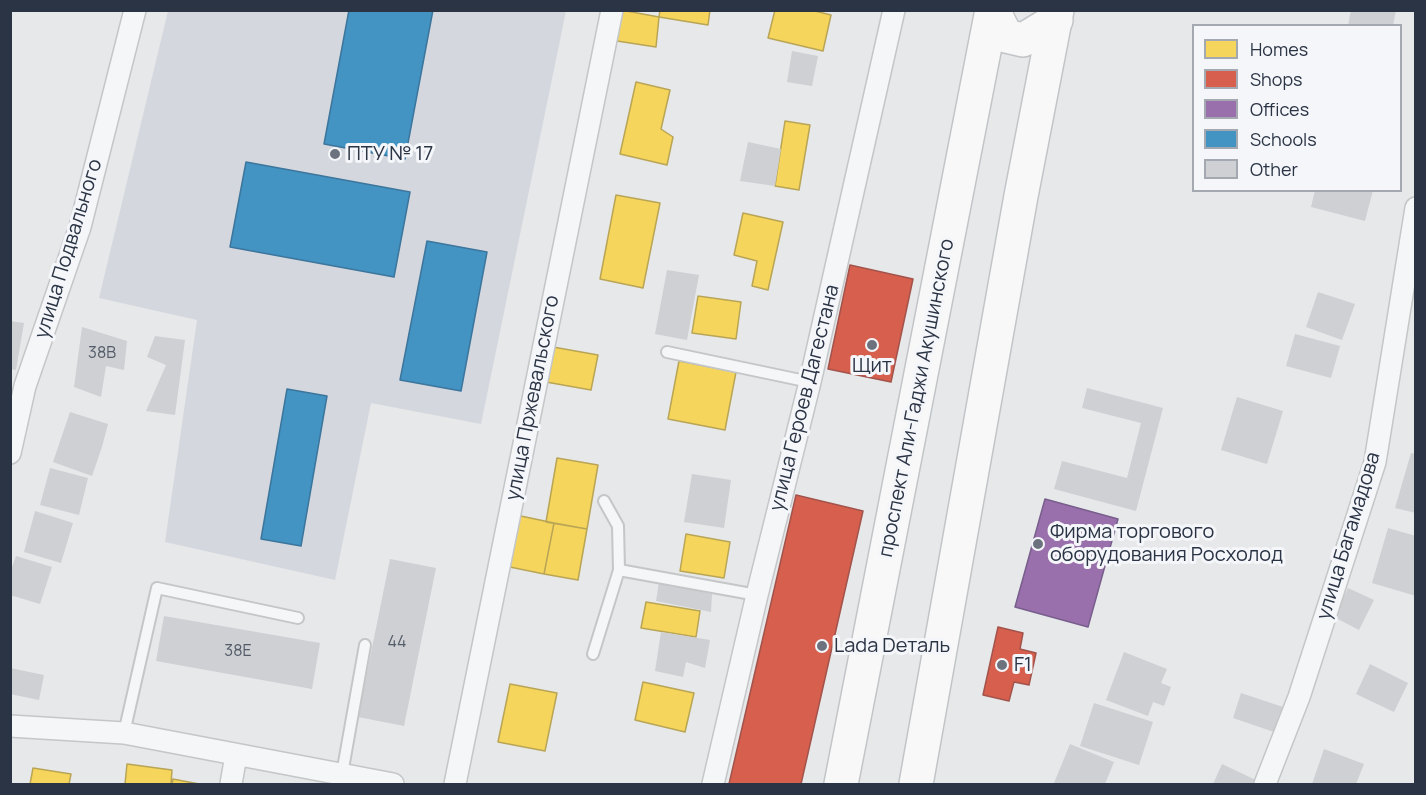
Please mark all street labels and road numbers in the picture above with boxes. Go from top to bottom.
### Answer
street label: улица Подвального [30,156,108,342]
street label: проспект Али-Гаджи Акушинского [874,237,960,559]
street label: улица Героев Дагестана [765,282,845,514]
street label: улица Пржевальского [501,293,565,503]
street label: улица Багамадова [1312,449,1386,623]

